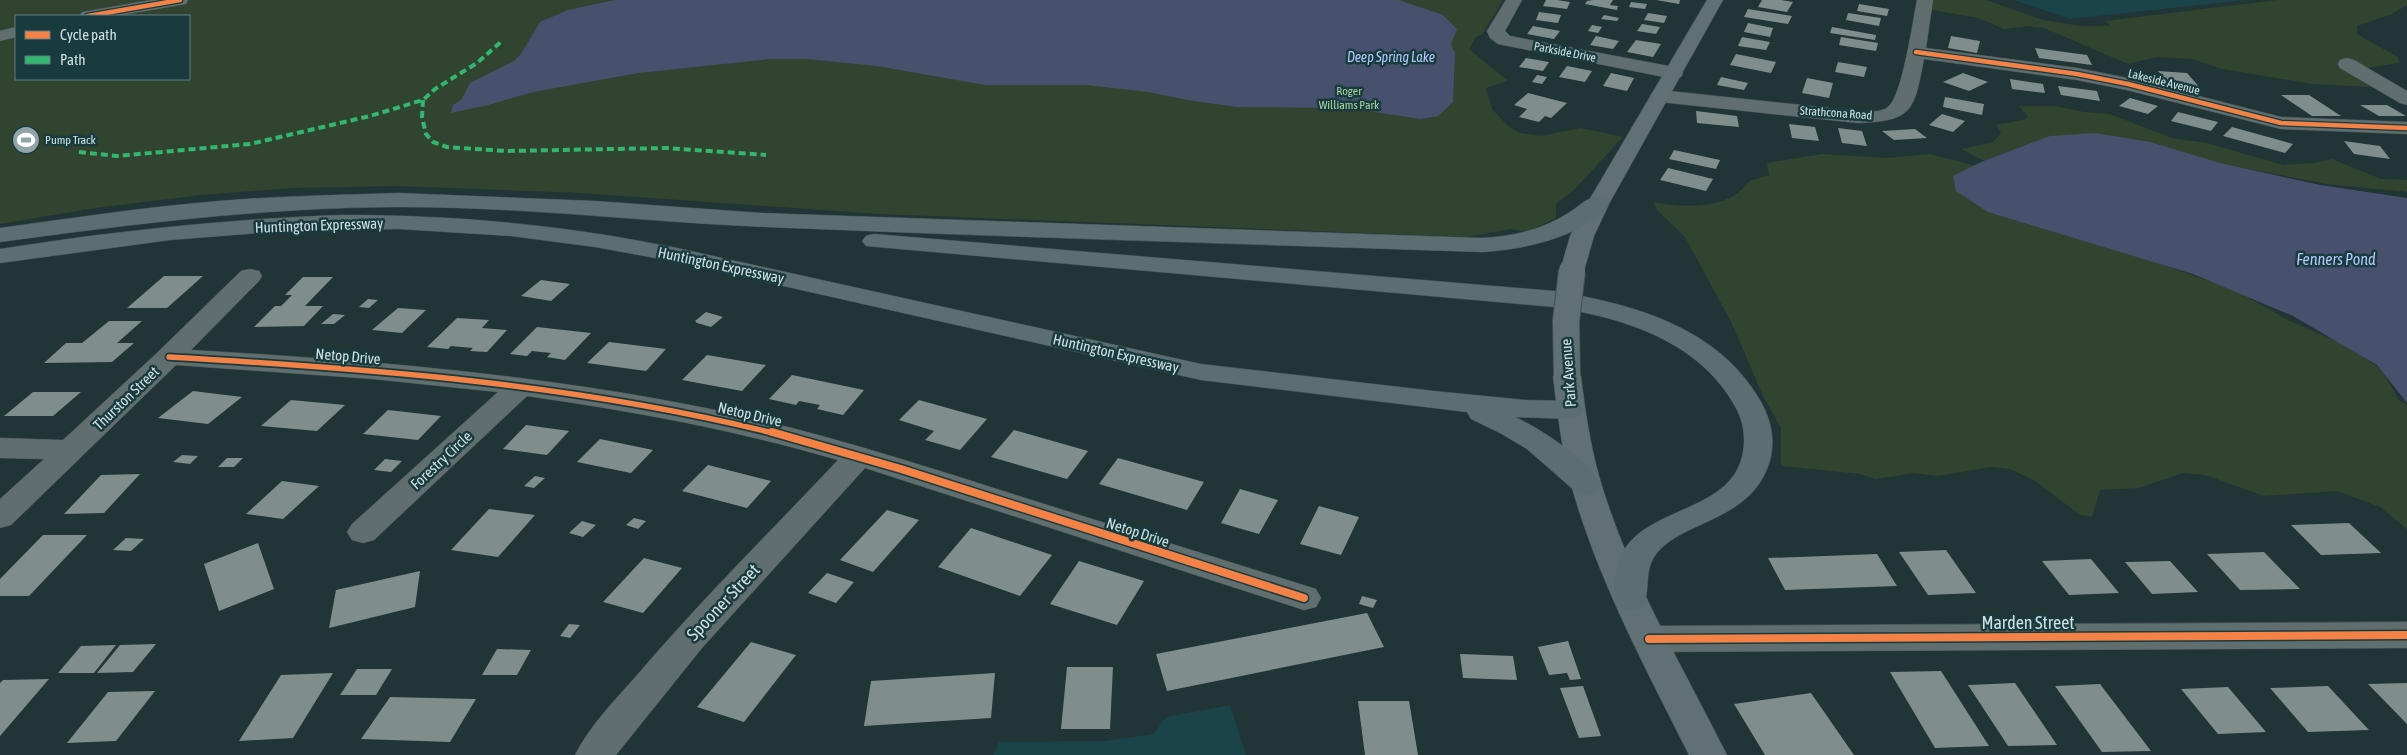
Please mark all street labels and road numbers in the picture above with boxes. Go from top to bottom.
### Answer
street label: Parkside Drive [1533,39,1597,65]
street label: Lakeside Avenue [2127,66,2201,98]
street label: Strathcona Road [1799,103,1873,123]
street label: Huntington Expressway [254,214,384,236]
street label: Huntington Expressway [656,243,786,287]
street label: Huntington Expressway [1051,330,1181,376]
street label: Park Avenue [1557,338,1579,408]
street label: Netop Drive [315,345,381,367]
street label: Thurston Street [90,363,162,433]
street label: Netop Drive [716,398,784,430]
street label: Forestry Circle [407,427,475,493]
street label: Netop Drive [1104,514,1172,550]
street label: Spooner Street [682,559,764,645]
street label: Marden Street [1981,612,2075,633]

